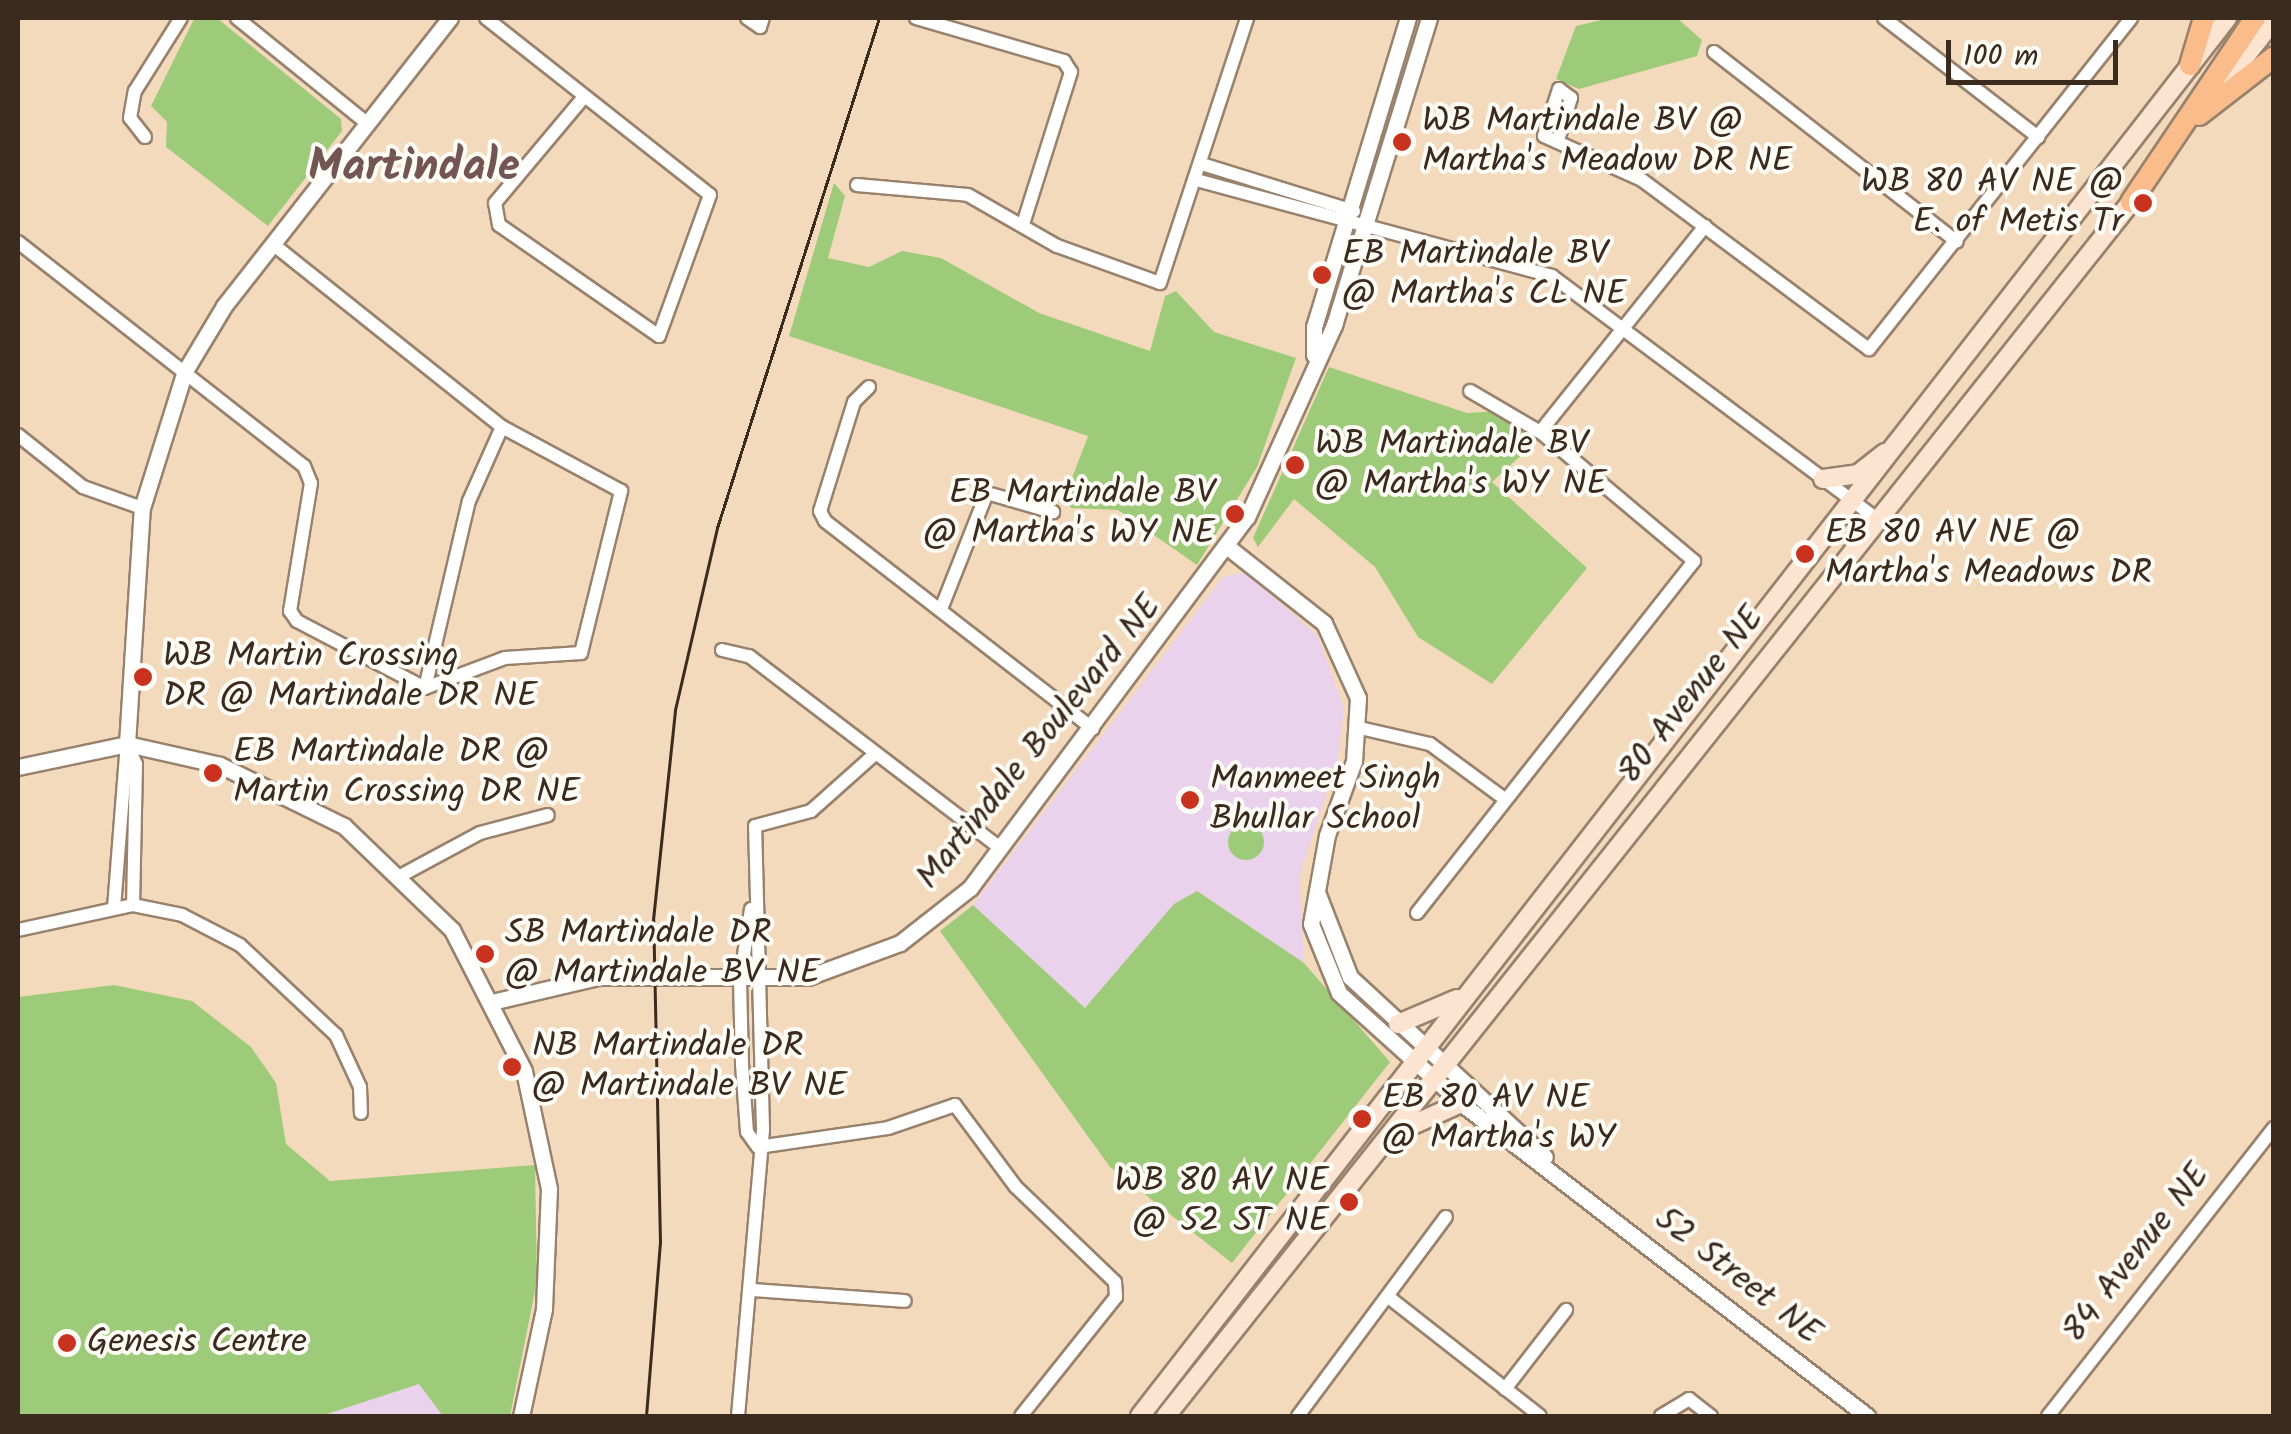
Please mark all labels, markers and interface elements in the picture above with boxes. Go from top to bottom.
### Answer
scale bar [1951,20,2124,82]
text: 100 m [1963,33,2038,81]
place label: WB Martindale BV @ Martha's Meadow DR NE [1422,101,1792,183]
marker: WB Martindale BV @ Martha's Meadow DR NE [1391,131,1413,153]
district label: Martindale [308,142,520,196]
place label: WB 80 AV NE @ E. of Metis Tr [1861,162,2123,244]
marker: WB 80 AV NE @ E. of Metis Tr [2132,192,2154,214]
place label: EB Martindale BV @ Martha's CL NE [1342,234,1626,316]
marker: EB Martindale BV @ Martha's CL NE [1311,264,1333,286]
place label: WB Martindale BV @ Martha's WY NE [1315,424,1607,506]
marker: WB Martindale BV @ Martha's WY NE [1284,454,1306,476]
place label: EB Martindale BV @ Martha's WY NE [923,473,1215,555]
marker: EB Martindale BV @ Martha's WY NE [1224,503,1246,525]
place label: EB 80 AV NE @ Martha's Meadows DR [1825,513,2152,595]
marker: EB 80 AV NE @ Martha's Meadows DR [1794,543,1816,565]
street label: Martindale Boulevard NE [908,588,1172,898]
street label: 80 Avenue NE [1610,599,1774,793]
place label: WB Martin Crossing DR @ Martindale DR NE [163,636,537,718]
marker: WB Martin Crossing DR @ Martindale DR NE [132,666,154,688]
place label: EB Martindale DR @ Martin Crossing DR NE [233,732,580,814]
place label: Manmeet Singh Bhullar School [1210,759,1441,841]
marker: EB Martindale DR @ Martin Crossing DR NE [202,762,224,784]
marker: Manmeet Singh Bhullar School [1179,789,1201,811]
place label: SB Martindale DR @ Martindale BV NE [505,913,820,995]
marker: SB Martindale DR @ Martindale BV NE [474,943,496,965]
place label: NB Martindale DR @ Martindale BV NE [532,1026,847,1108]
marker: NB Martindale DR @ Martindale BV NE [501,1056,523,1078]
place label: EB 80 AV NE @ Martha's WY [1382,1078,1616,1160]
marker: EB 80 AV NE @ Martha's WY [1351,1108,1373,1130]
street label: 84 Avenue NE [2054,1156,2220,1352]
place label: WB 80 AV NE @ 52 ST NE [1115,1161,1329,1243]
marker: WB 80 AV NE @ 52 ST NE [1338,1191,1360,1213]
street label: 52 Street NE [1645,1199,1829,1355]
place label: Genesis Centre [87,1322,307,1364]
marker: Genesis Centre [56,1332,78,1354]

